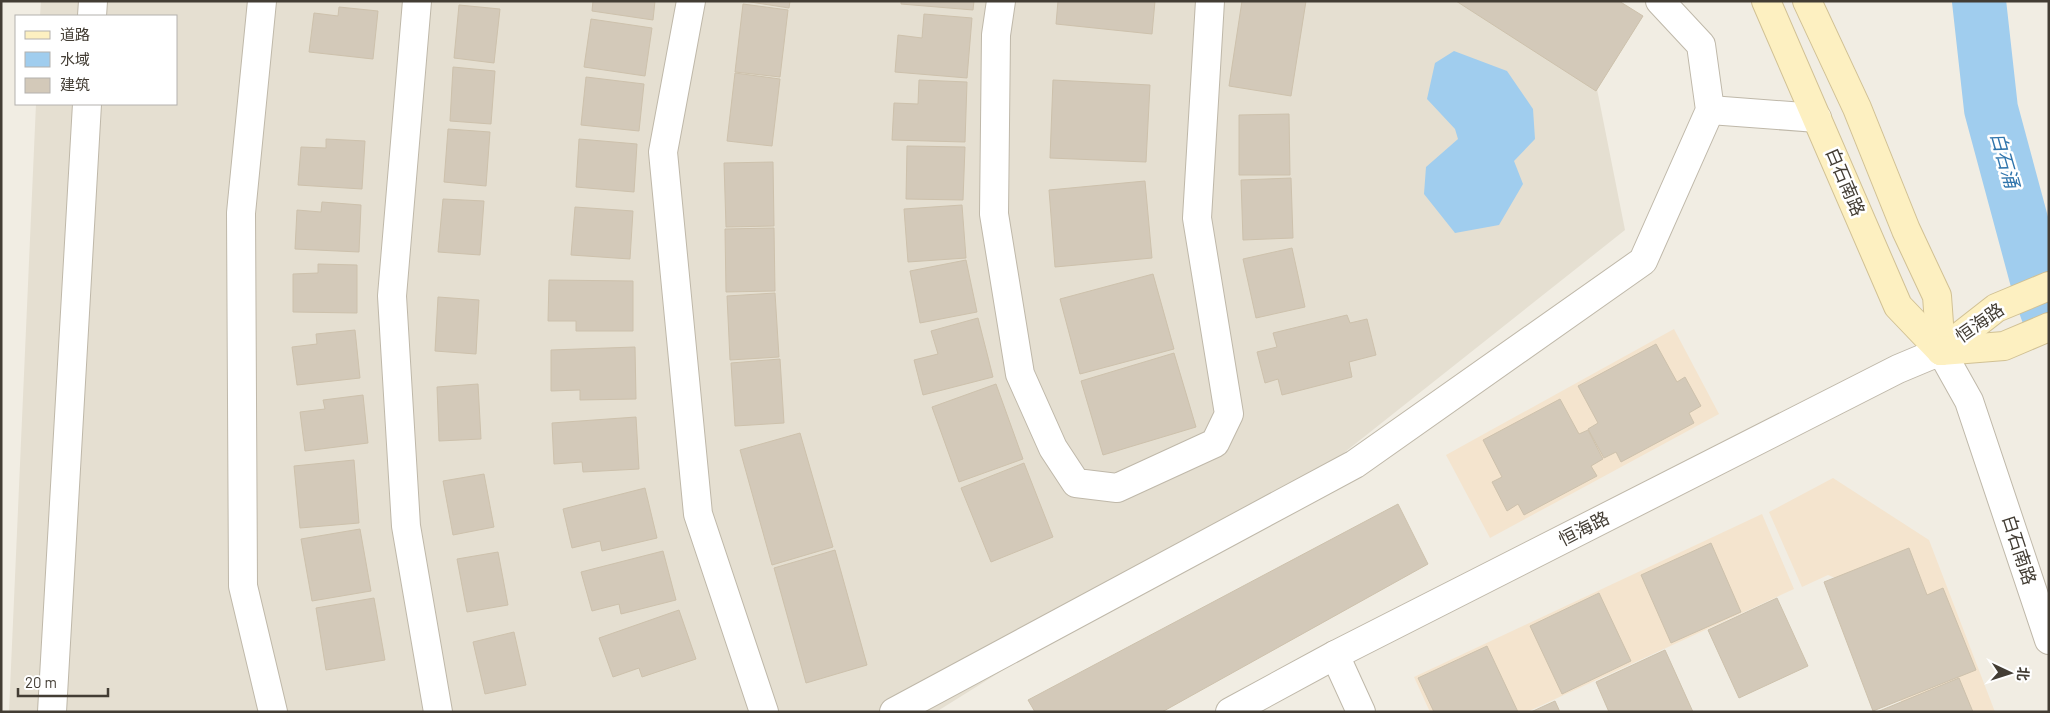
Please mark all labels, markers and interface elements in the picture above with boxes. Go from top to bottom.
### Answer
legend [15,15,178,105]
text: 道路 [60,25,90,43]
text: 水域 [60,50,90,68]
text: 建筑 [60,75,90,93]
water label: 白石涌 [1987,129,2025,192]
street label: 白石南路 [1822,144,1870,219]
street label: 恒海路 [1951,298,2008,347]
street label: 恒海路 [1554,506,1613,550]
street label: 白石南路 [1998,512,2042,587]
north arrow [1985,648,2035,698]
scale bar [18,666,108,698]
text: 北 [2014,666,2032,682]
text: 20 m [25,673,57,691]

